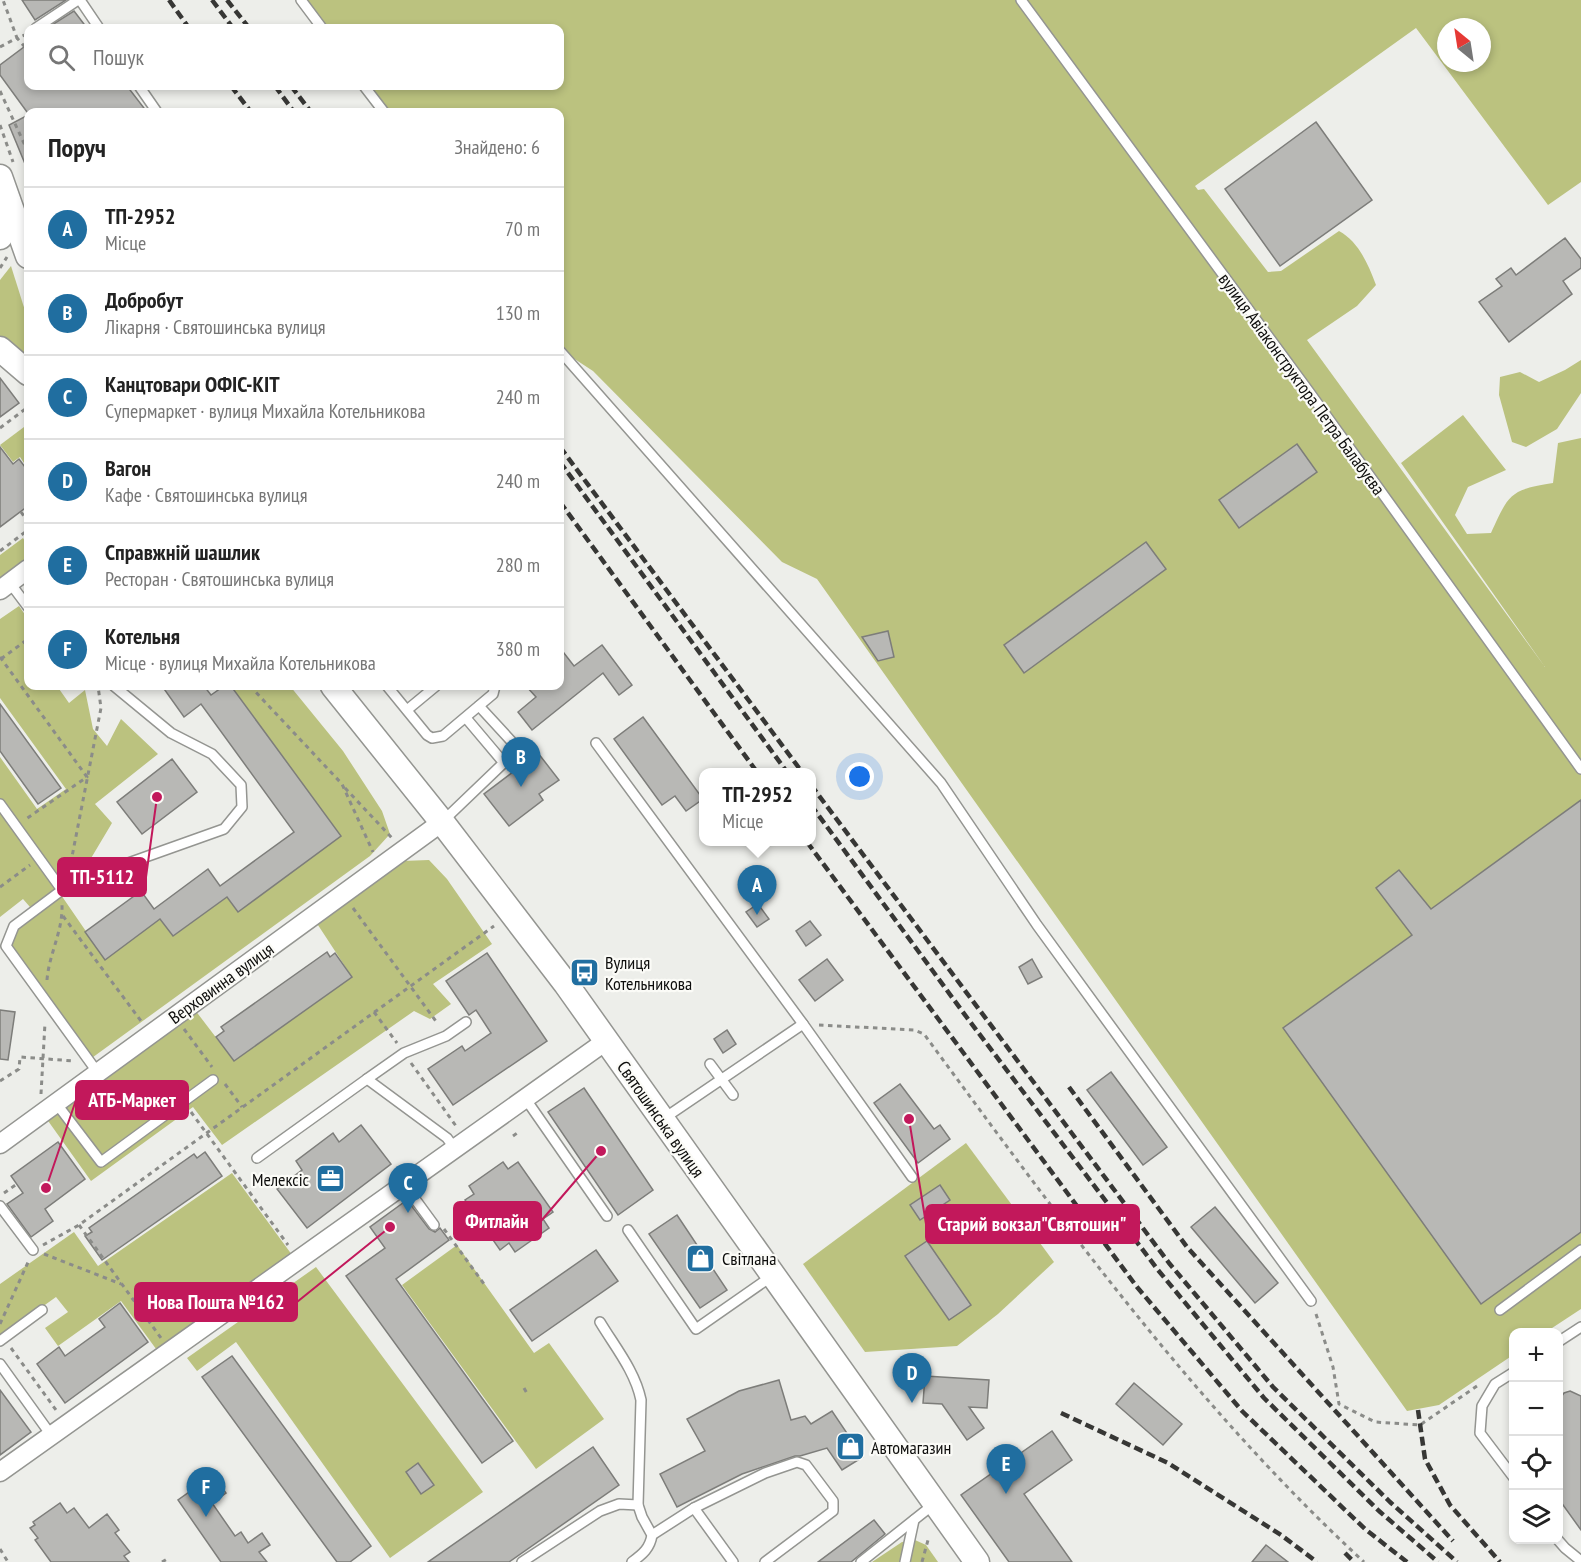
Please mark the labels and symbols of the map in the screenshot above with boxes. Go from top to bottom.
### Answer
north arrow [1437,18,1491,72]
street label: вулиця Авіаконструктора Петра Балабуєва [1214,268,1390,500]
pin: B [502,738,540,787]
your location [845,762,874,791]
callout: ТП-5112 [58,858,146,896]
text: ТП-5112 [70,864,134,890]
pin: A [738,866,777,915]
street label: Верховинна вулиця [164,937,278,1029]
place label: Вулиця Котельникова [605,951,692,995]
bus stop icon: Вулиця Котельникова [568,956,600,988]
street label: Святошинська вулиця [612,1056,710,1182]
callout: АТБ-Маркет [76,1081,188,1119]
text: АТБ-Маркет [87,1087,176,1113]
office icon: Мелексіc [314,1163,346,1195]
pin: C [388,1164,428,1213]
place label: Мелексіc [252,1168,310,1191]
callout: Фитлайн [454,1202,541,1240]
callout: Старий вокзал"Святошин" [926,1205,1139,1243]
text: Фитлайн [465,1208,529,1234]
text: Старий вокзал"Святошин" [938,1211,1127,1237]
shop icon: Світлана [685,1242,717,1274]
place label: Світлана [722,1247,776,1270]
callout: Нова Пошта №162 [135,1283,297,1321]
text: Нова Пошта №162 [147,1289,285,1315]
pin: D [892,1354,932,1403]
shop icon: Автомагазин [834,1431,866,1463]
place label: Автомагазин [871,1436,951,1459]
pin: E [986,1444,1026,1494]
pin: F [186,1468,226,1517]

